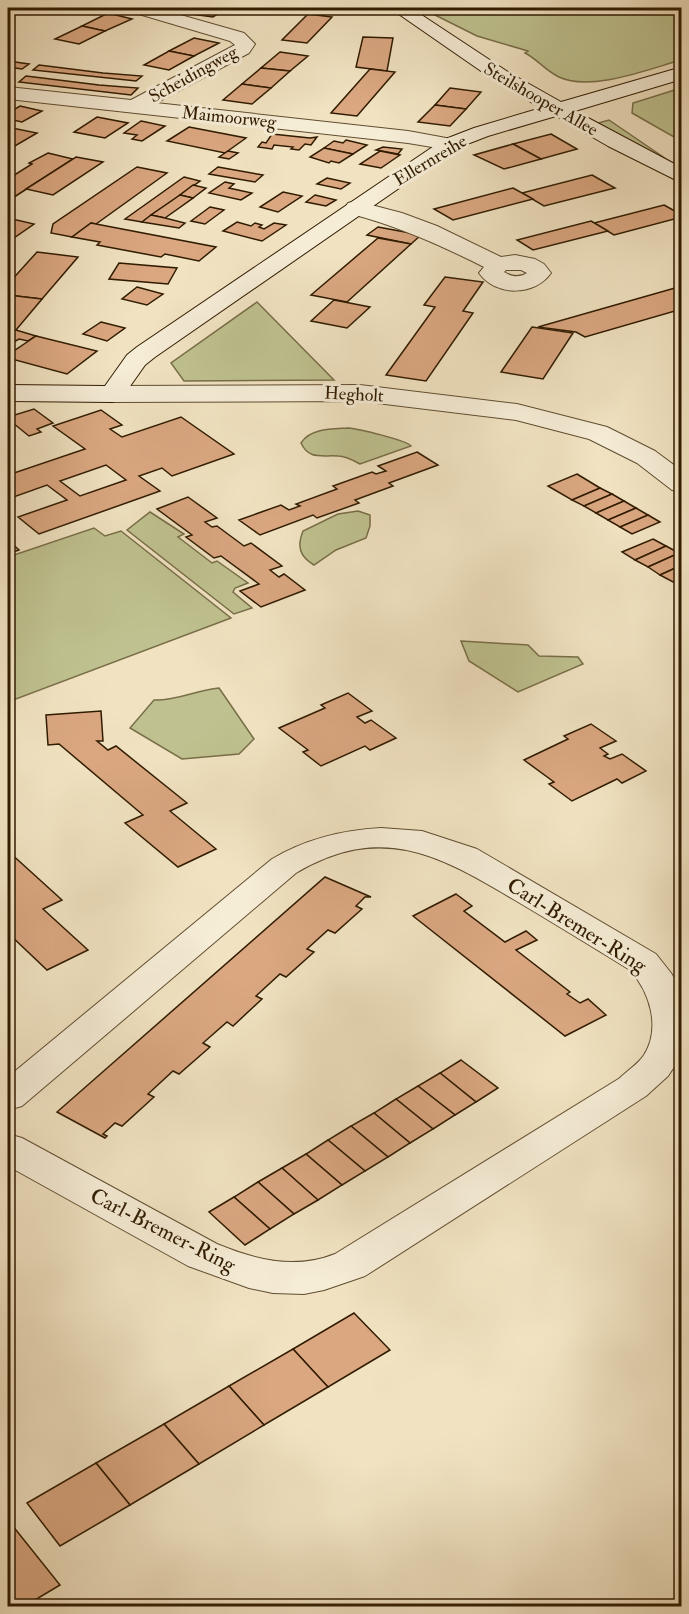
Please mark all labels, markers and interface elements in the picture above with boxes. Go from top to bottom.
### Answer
street label: Scheidingweg [145,40,243,108]
street label: Steilshooper Allee [479,57,603,142]
street label: Maimoorweg [181,101,278,134]
street label: Ellernreihe [389,129,472,191]
street label: Hegholt [324,381,384,408]
street label: Carl-Bremer-Ring [502,872,652,980]
street label: Carl-Bremer-Ring [86,1182,241,1279]

